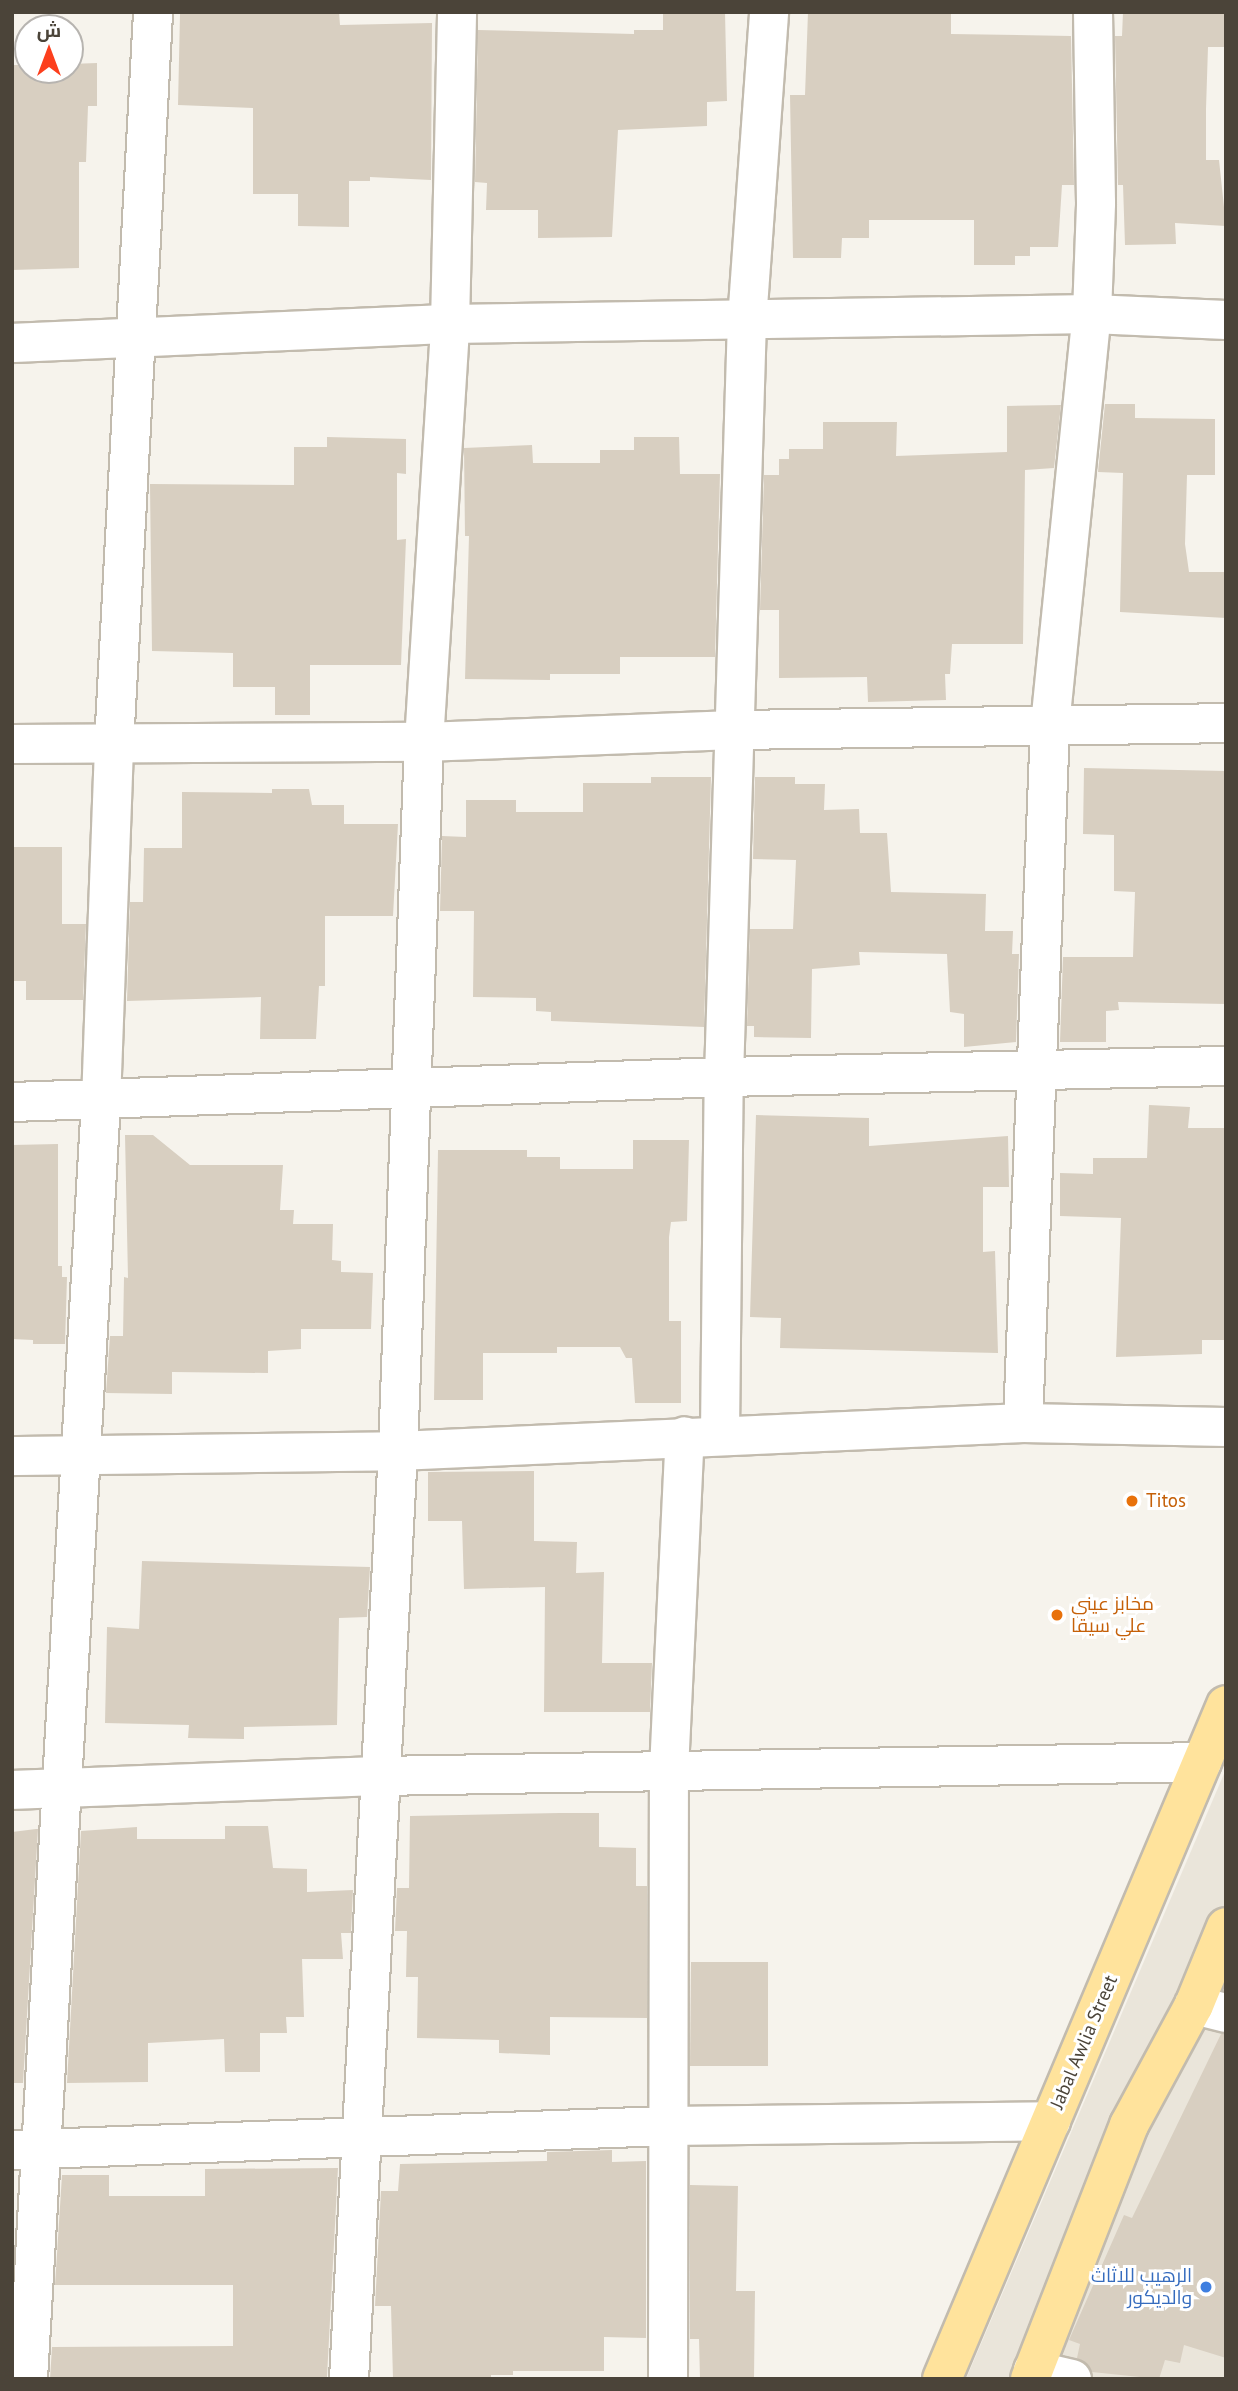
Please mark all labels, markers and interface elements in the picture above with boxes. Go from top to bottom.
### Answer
north arrow [14,14,84,84]
text: ش [37,18,61,42]
place label: Titos [1146,1490,1186,1512]
marker: Titos [1124,1493,1140,1509]
place label: مخابز عيني علي سيقا [1071,1593,1154,1637]
marker: مخابز عيني علي سيقا [1049,1607,1065,1623]
street label: Jabal Awlia Street [1045,1971,1123,2113]
place label: الرهيب للاثاث والديكور [1091,2265,1192,2309]
marker: الرهيب للاثاث والديكور [1198,2279,1214,2295]

